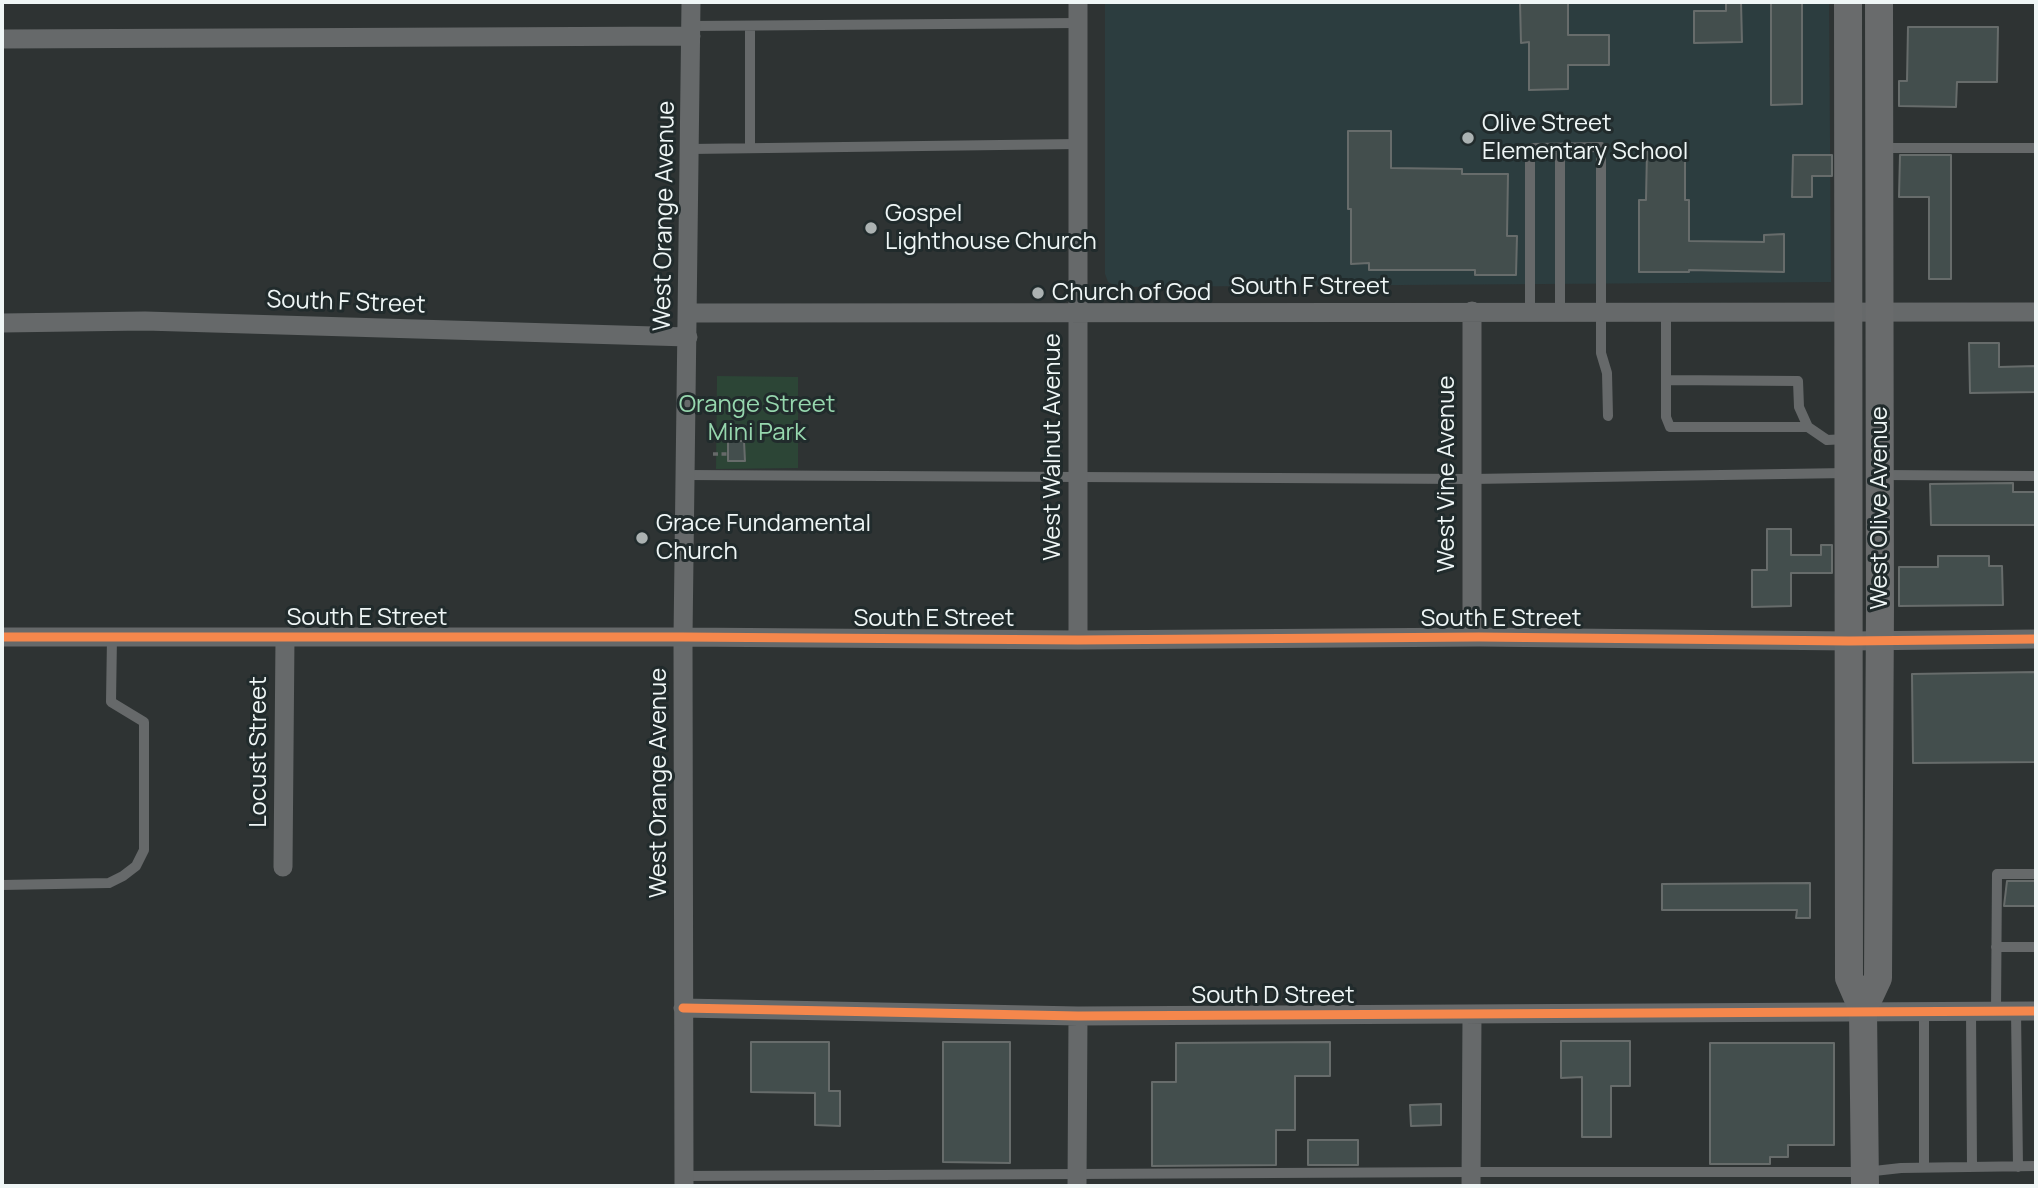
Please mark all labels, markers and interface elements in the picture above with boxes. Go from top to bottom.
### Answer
street label: West Orange Avenue [649,101,681,331]
place label: Olive Street Elementary School [1482,110,1688,166]
marker: Olive Street Elementary School [1460,130,1476,146]
place label: Gospel Lighthouse Church [885,200,1097,256]
marker: Gospel Lighthouse Church [863,220,879,236]
street label: South F Street [1230,273,1390,301]
place label: Church of God [1052,279,1211,307]
marker: Church of God [1030,285,1046,301]
street label: South F Street [266,286,426,320]
street label: West Walnut Avenue [1039,333,1067,561]
street label: West Vine Avenue [1433,376,1461,572]
park label: Orange Street Mini Park [679,391,835,447]
street label: West Olive Avenue [1866,406,1894,610]
place label: Grace Fundamental Church [656,510,871,566]
marker: Grace Fundamental Church [634,530,650,546]
street label: South E Street [287,604,447,632]
street label: South E Street [854,605,1014,633]
street label: South E Street [1421,605,1581,633]
street label: West Orange Avenue [645,668,673,898]
street label: Locust Street [245,676,273,828]
street label: South D Street [1191,982,1355,1010]

